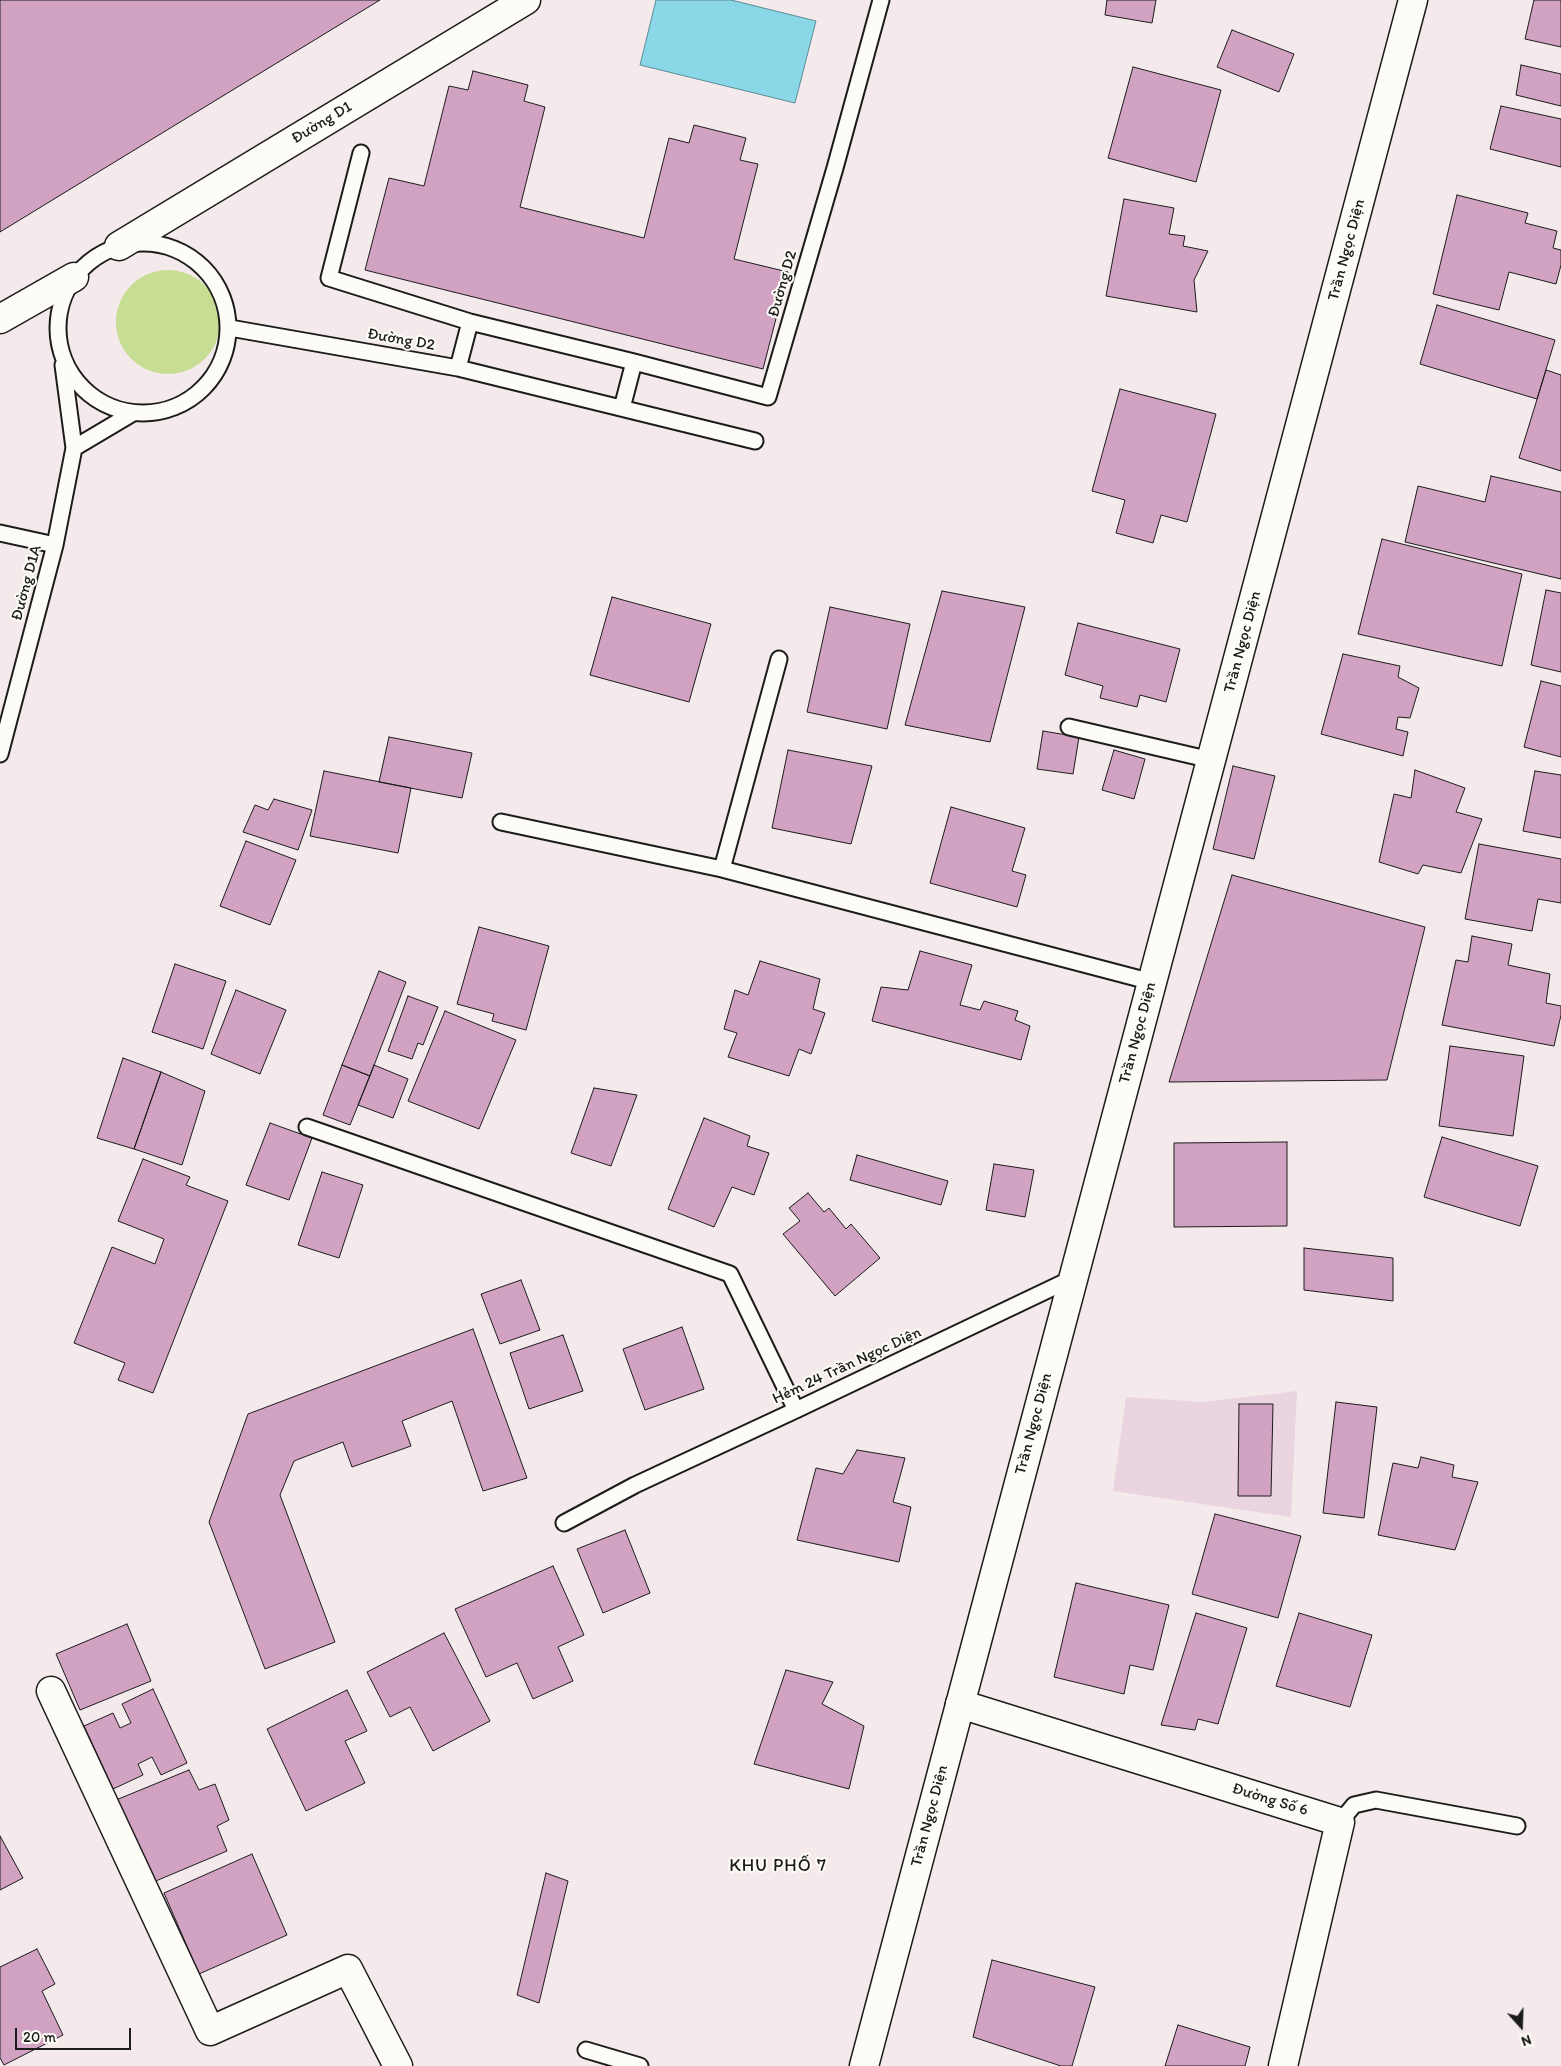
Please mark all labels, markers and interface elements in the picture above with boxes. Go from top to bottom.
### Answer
street label: Đường D1 [288,97,356,149]
street label: Trần Ngọc Diện [1324,197,1370,303]
street label: Đường D2 [764,249,802,319]
street label: Đường D2 [366,325,436,355]
street label: Đường D1A [8,543,46,623]
street label: Trần Ngọc Diện [1220,589,1266,695]
street label: Trần Ngọc Diện [1115,980,1161,1086]
street label: Hẻm 24 Trần Ngọc Diện [770,1323,924,1409]
street label: Trần Ngọc Diện [1011,1371,1057,1477]
street label: Trần Ngọc Diện [907,1763,953,1869]
street label: Đường Số 6 [1230,1779,1310,1821]
district label: KHU PHỐ 7 [728,1855,828,1877]
north arrow [1496,2001,1546,2051]
scale bar [18,2018,134,2050]
text: 20 m [23,2028,56,2046]
text: N [1519,2031,1534,2050]

